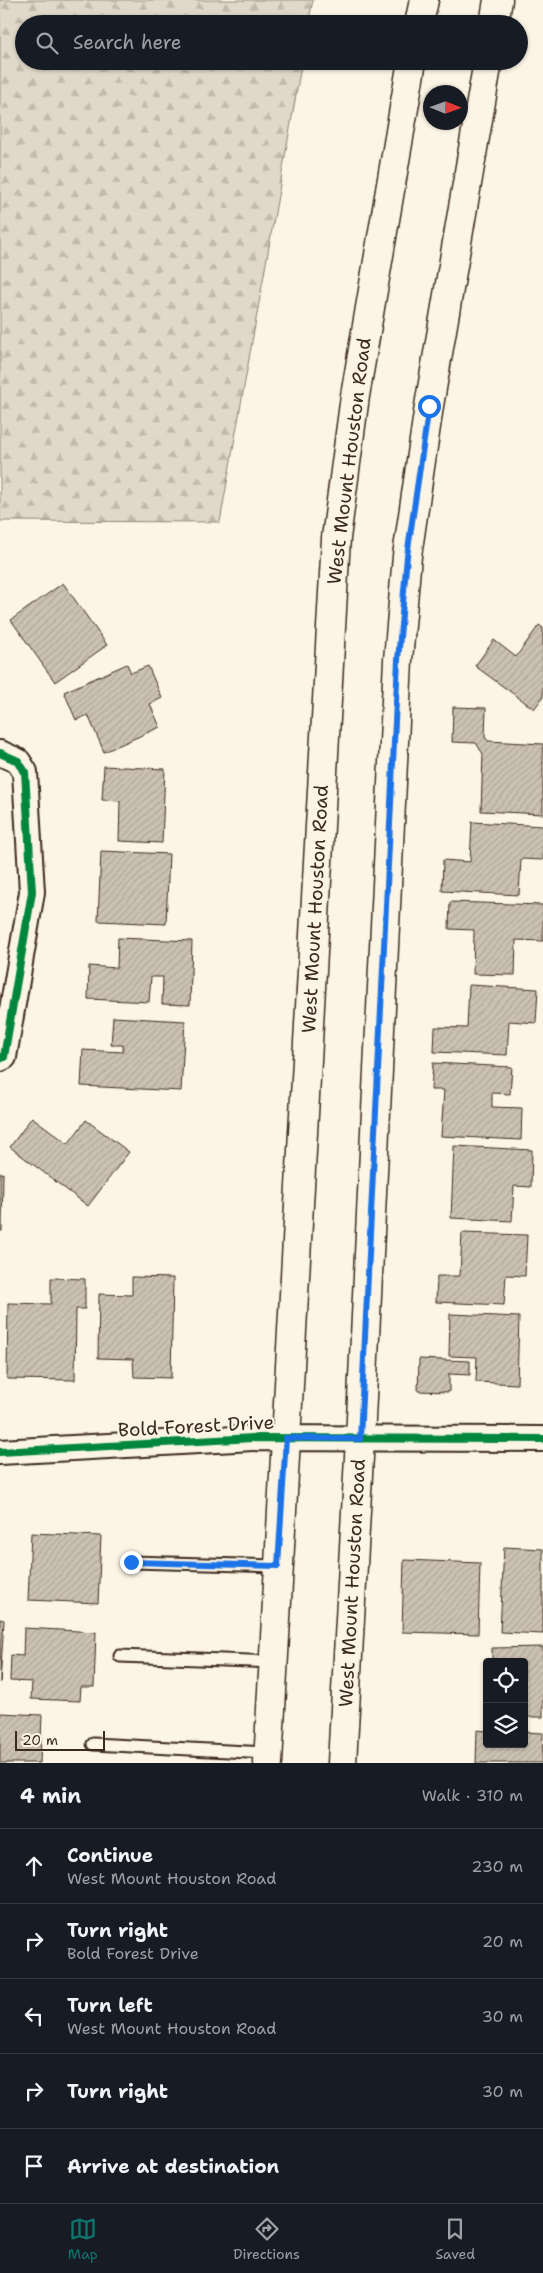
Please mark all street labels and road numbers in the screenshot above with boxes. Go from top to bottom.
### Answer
street label: West Mount Houston Road [321,336,377,586]
street label: West Mount Houston Road [296,784,334,1034]
street label: Bold Forest Drive [117,1409,275,1443]
street label: West Mount Houston Road [333,1458,371,1708]

